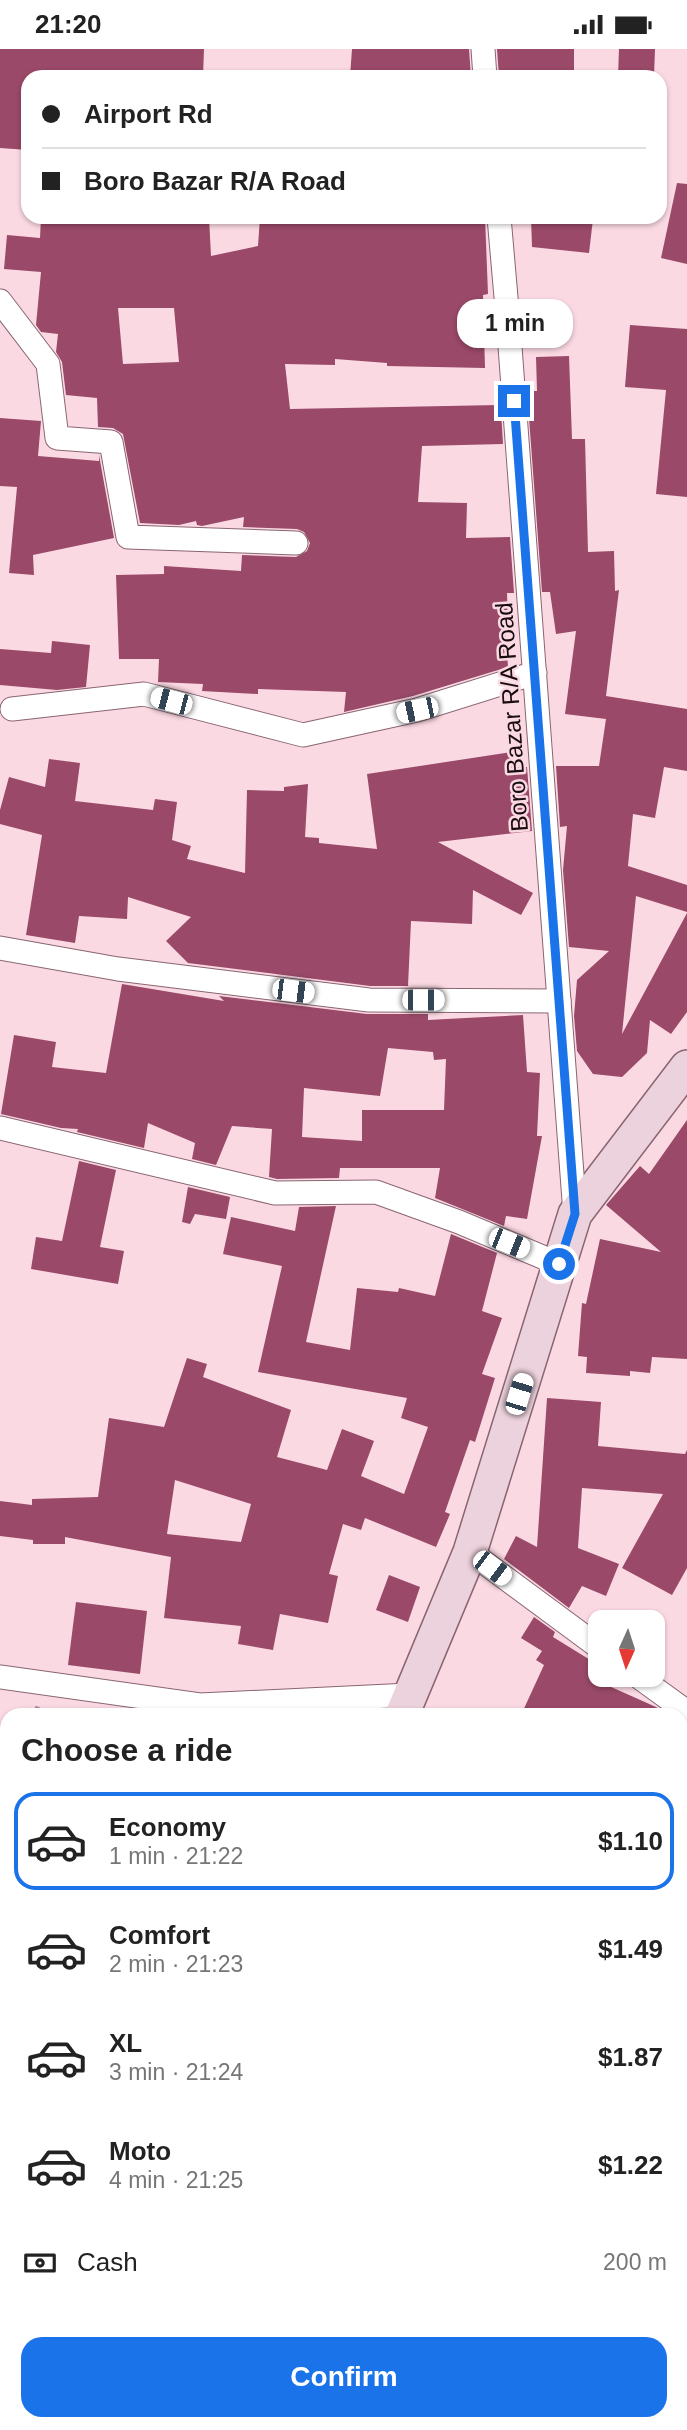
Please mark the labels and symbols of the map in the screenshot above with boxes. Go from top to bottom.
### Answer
callout: 1 min [456,299,572,349]
route end [498,385,530,417]
street label: Boro Bazar R/A Road [490,602,533,832]
car [148,685,195,717]
car [395,695,440,725]
car [271,978,316,1004]
car [403,990,445,1011]
car [486,1225,533,1261]
route start [543,1248,575,1280]
car [503,1371,536,1417]
car [469,1547,516,1589]
north arrow [588,1610,665,1687]

